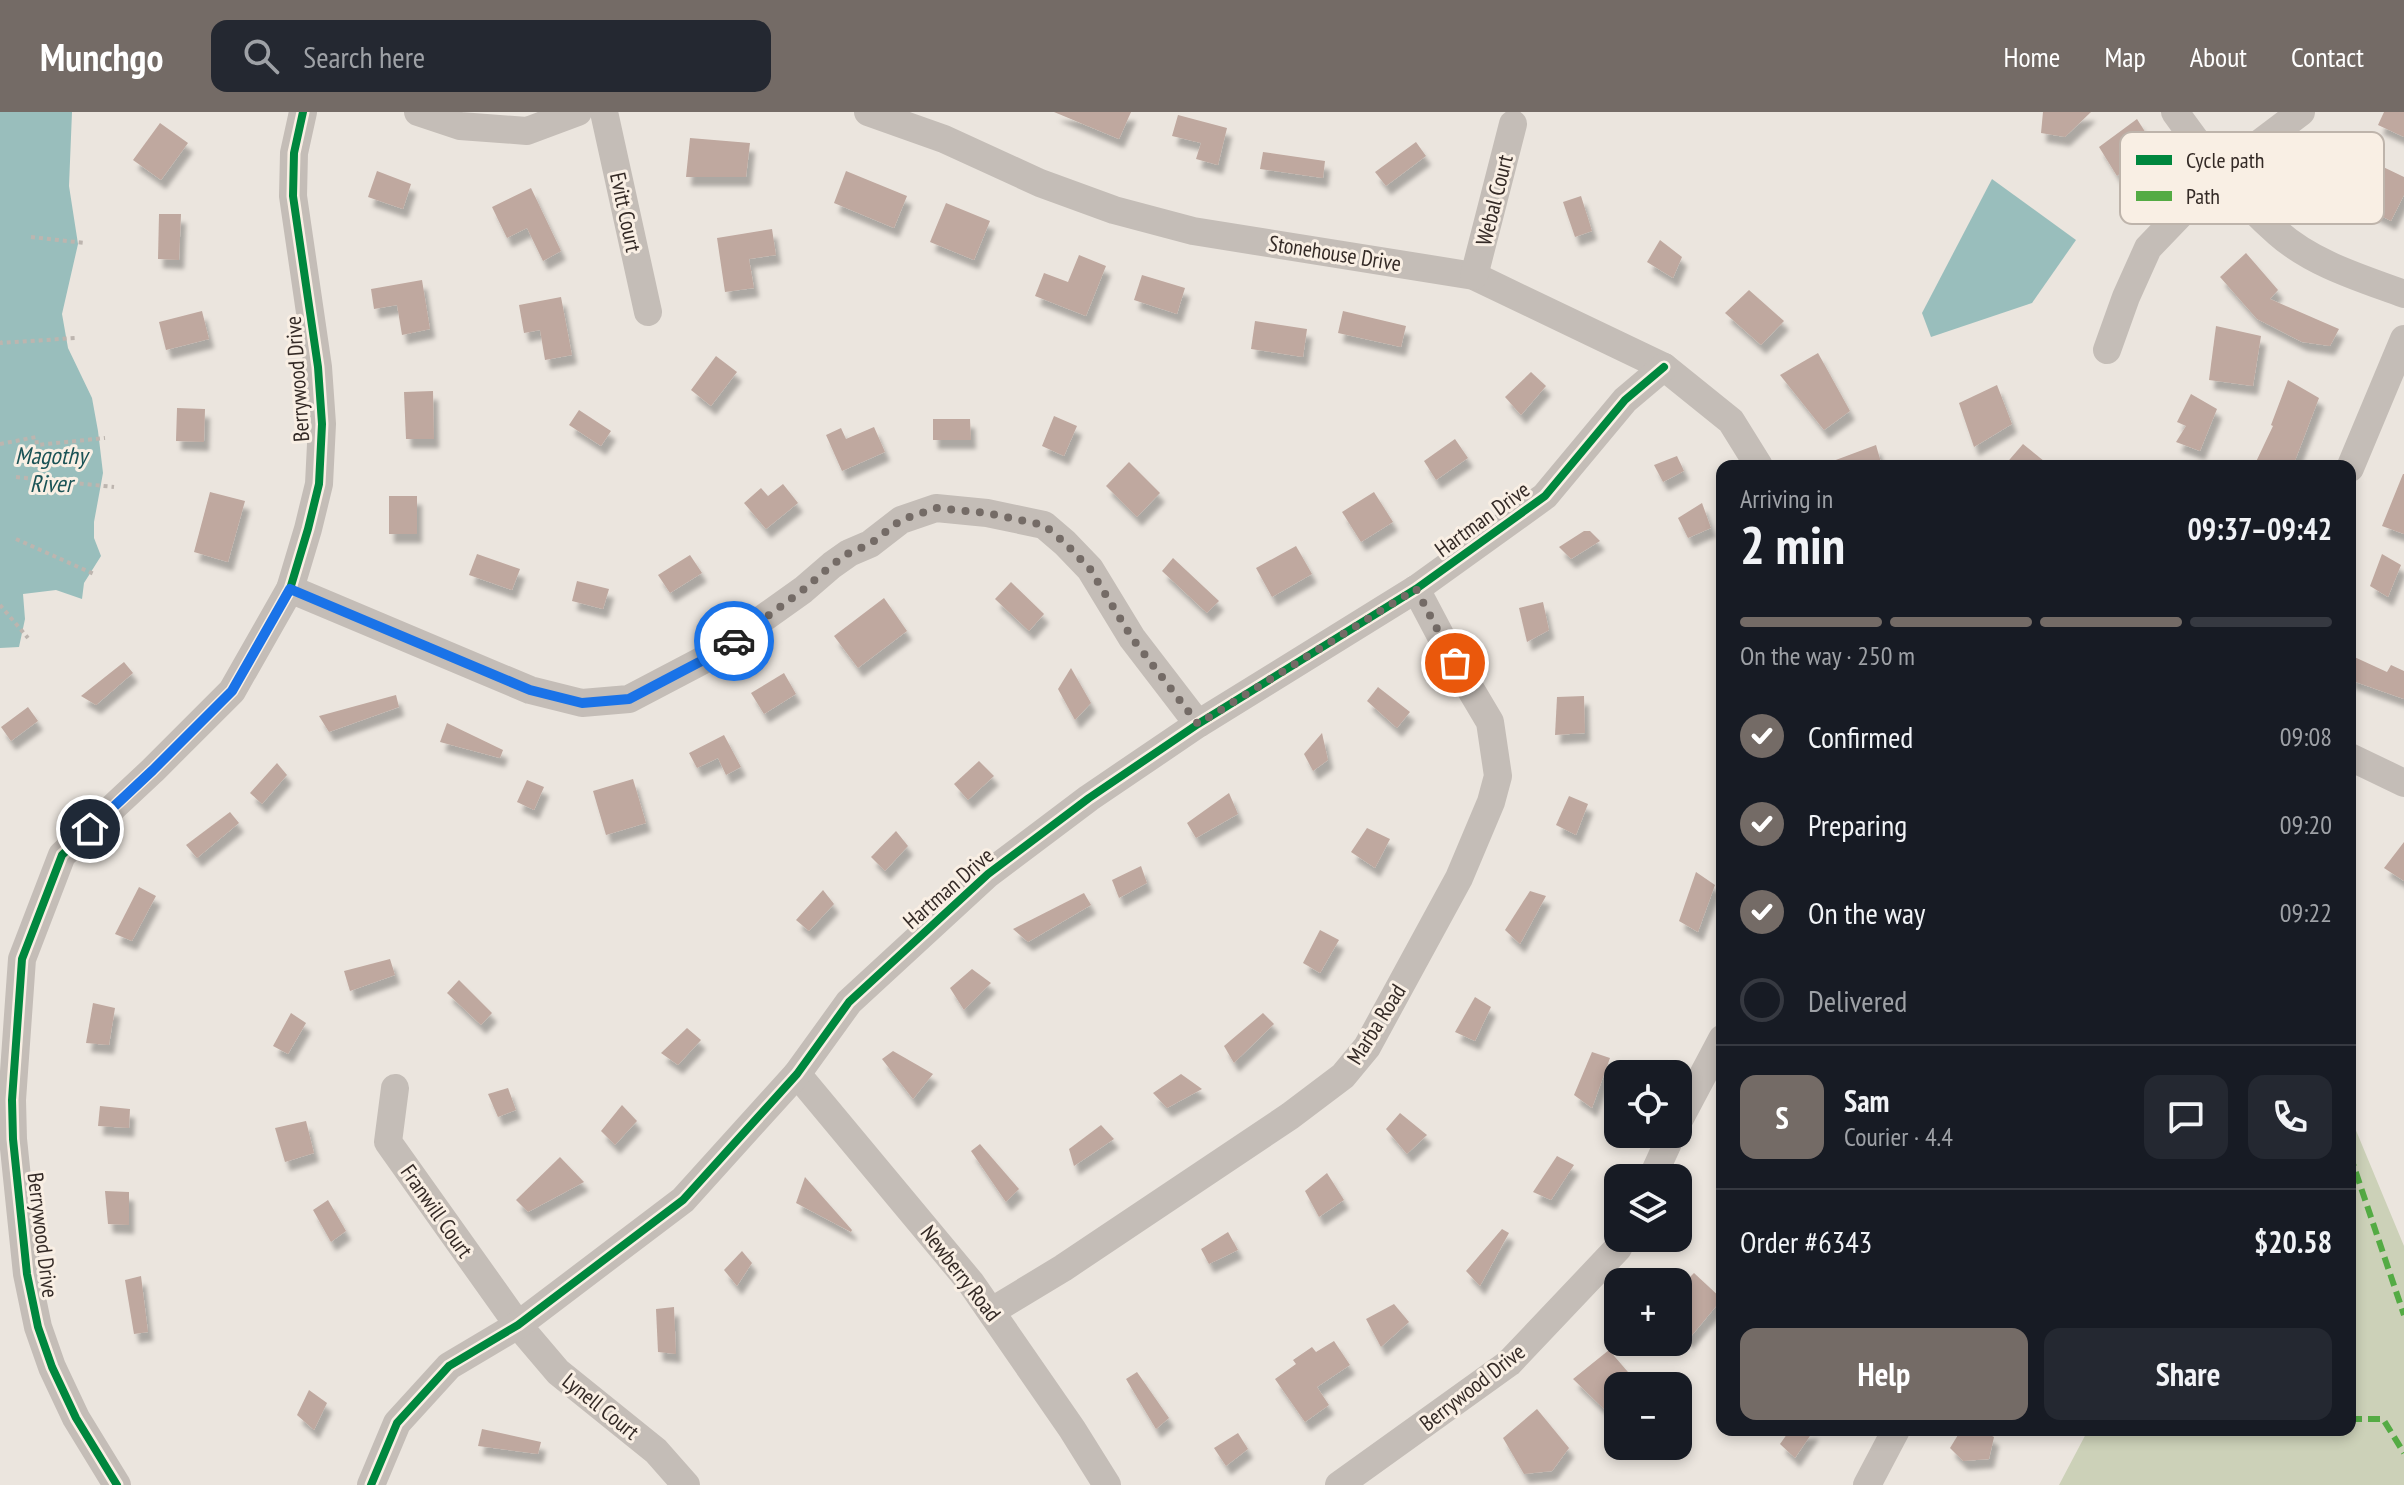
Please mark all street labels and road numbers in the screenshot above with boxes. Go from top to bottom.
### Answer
street label: Webal Court [1469,152,1519,248]
street label: Evitt Court [604,170,648,254]
street label: Stonehouse Drive [1267,229,1403,277]
street label: Berrywood Drive [279,315,315,443]
street label: Hartman Drive [1429,475,1535,563]
street label: Hartman Drive [897,841,999,935]
street label: Marba Road [1340,979,1412,1069]
street label: Franwill Court [395,1159,479,1263]
street label: Berrywood Drive [21,1171,65,1299]
street label: Newberry Road [915,1219,1007,1327]
street label: Berrywood Drive [1414,1337,1530,1437]
street label: Lynell Court [557,1367,645,1445]

